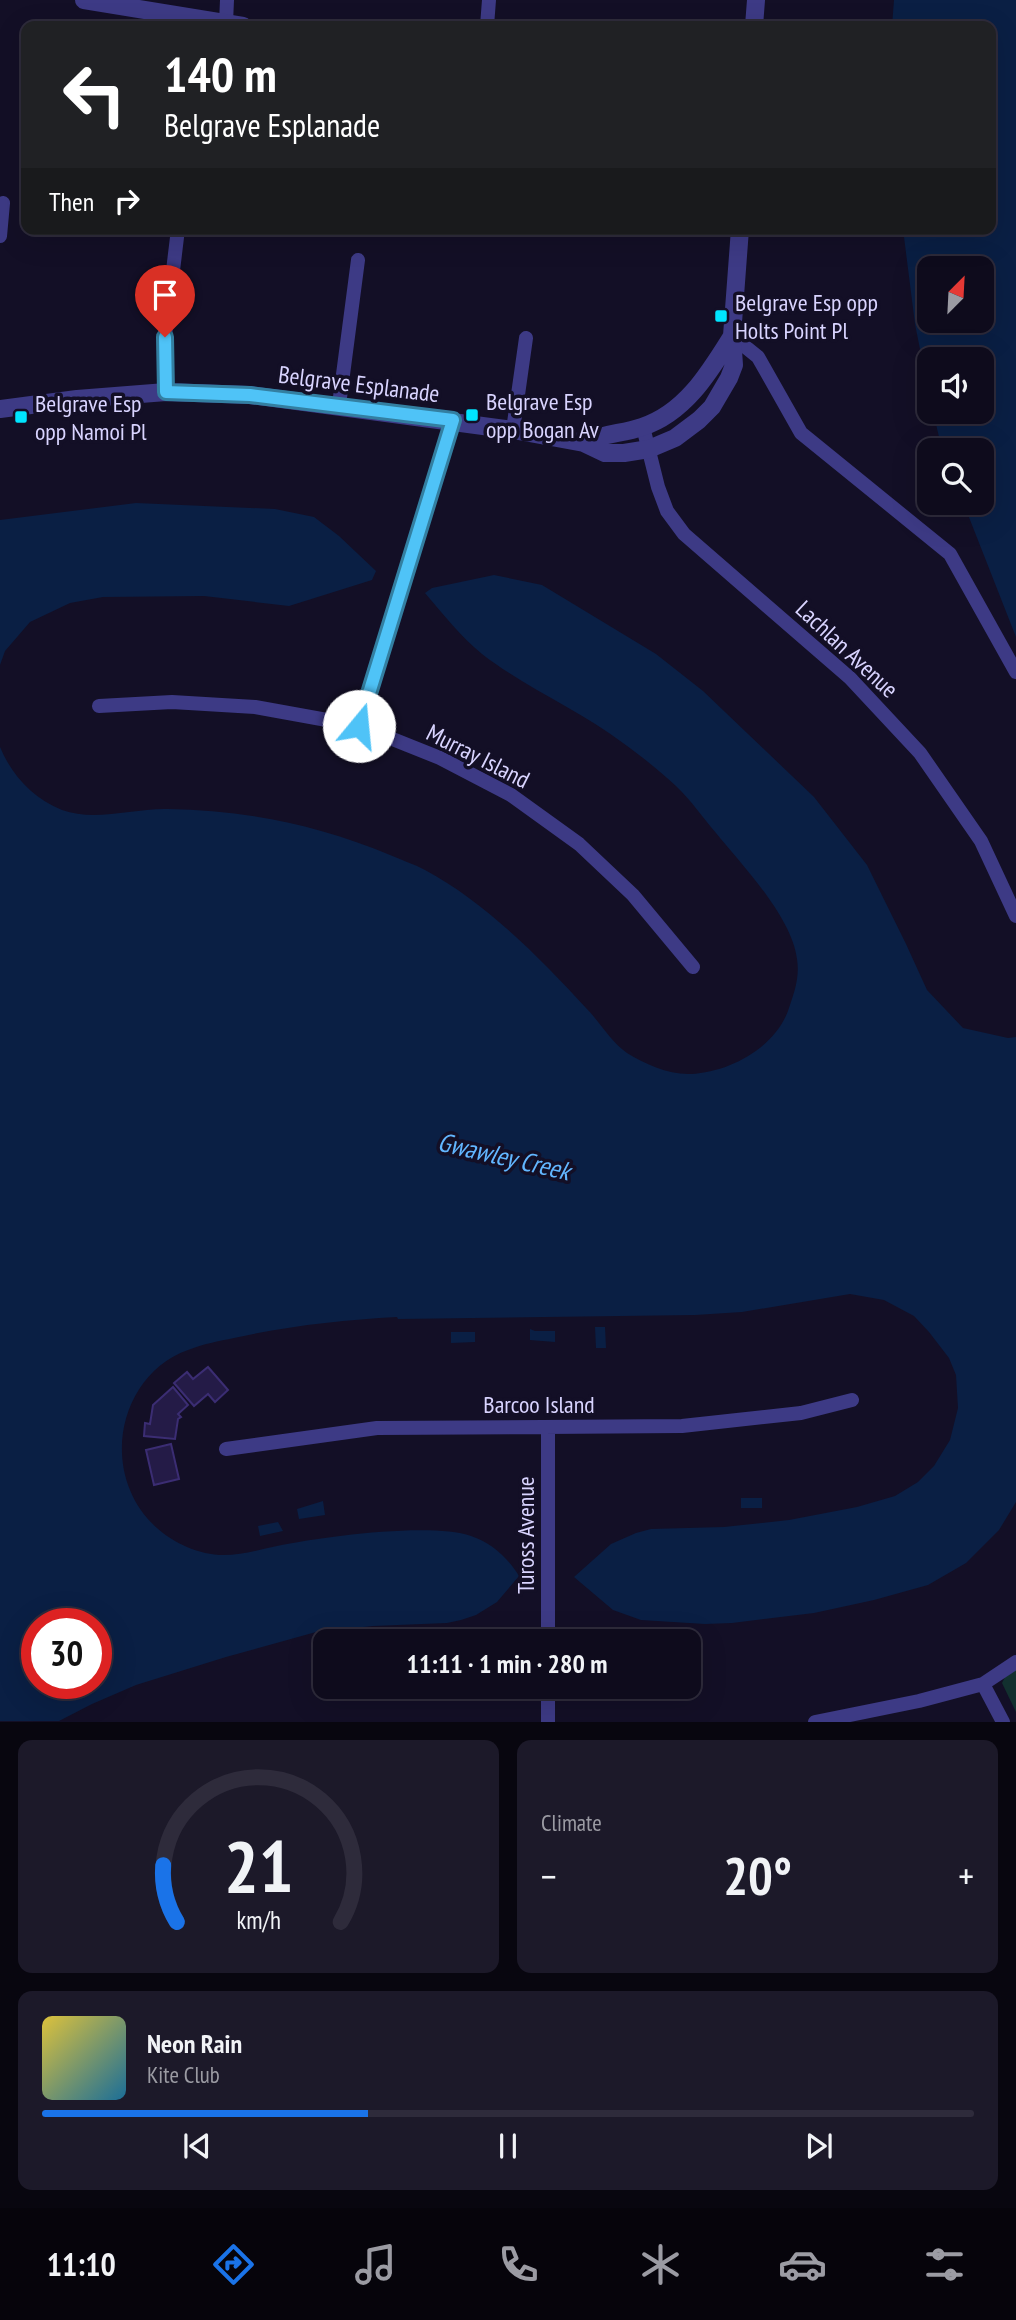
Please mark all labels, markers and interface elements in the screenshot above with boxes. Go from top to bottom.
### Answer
text: 140 m [164,42,277,106]
icon: left [49,49,140,140]
text: Belgrave Esplanade [164,104,380,146]
icon: right [108,182,146,220]
text: Then [49,185,94,218]
north arrow [917,256,994,332]
map controls [917,256,994,515]
pin [135,265,195,337]
icon: arrive [146,276,184,314]
place label: Belgrave Esp opp Holts Point Pl [735,287,878,346]
marker: Belgrave Esp opp Holts Point Pl [713,308,729,324]
button: sound [917,347,994,424]
street label: Belgrave Esplanade [277,359,441,409]
place label: Belgrave Esp opp Bogan Av [486,386,600,445]
place label: Belgrave Esp opp Namoi Pl [35,388,147,447]
marker: Belgrave Esp opp Bogan Av [464,407,480,423]
marker: Belgrave Esp opp Namoi Pl [13,409,29,425]
button: search [917,438,994,515]
street label: Lachlan Avenue [789,594,905,704]
position arrow [322,689,396,763]
street label: Murray Island [421,717,535,795]
water label: Gwawley Creek [435,1125,576,1188]
street label: Barcoo Island [483,1389,595,1420]
street label: Tuross Avenue [510,1476,541,1594]
speed limit sign: 30 [21,1608,112,1699]
text: 11:11 · 1 min · 280 m [407,1647,607,1680]
text: Climate [541,1808,602,1837]
text: 21 [224,1819,293,1913]
text: 20° [723,1842,792,1909]
text: − [541,1851,557,1900]
text: + [958,1851,974,1900]
text: km/h [236,1904,281,1936]
text: Neon Rain [147,2027,242,2060]
text: Kite Club [147,2060,220,2089]
icon: previous [178,2127,216,2165]
icon: pause [489,2127,527,2165]
icon: next [800,2127,838,2165]
icon: directions [209,2240,258,2289]
icon: music [351,2240,400,2289]
icon: phone [494,2240,543,2289]
icon: climate [636,2240,685,2289]
icon: car [778,2240,827,2289]
icon: filters [920,2240,969,2289]
text: 11:10 [47,2243,116,2285]

